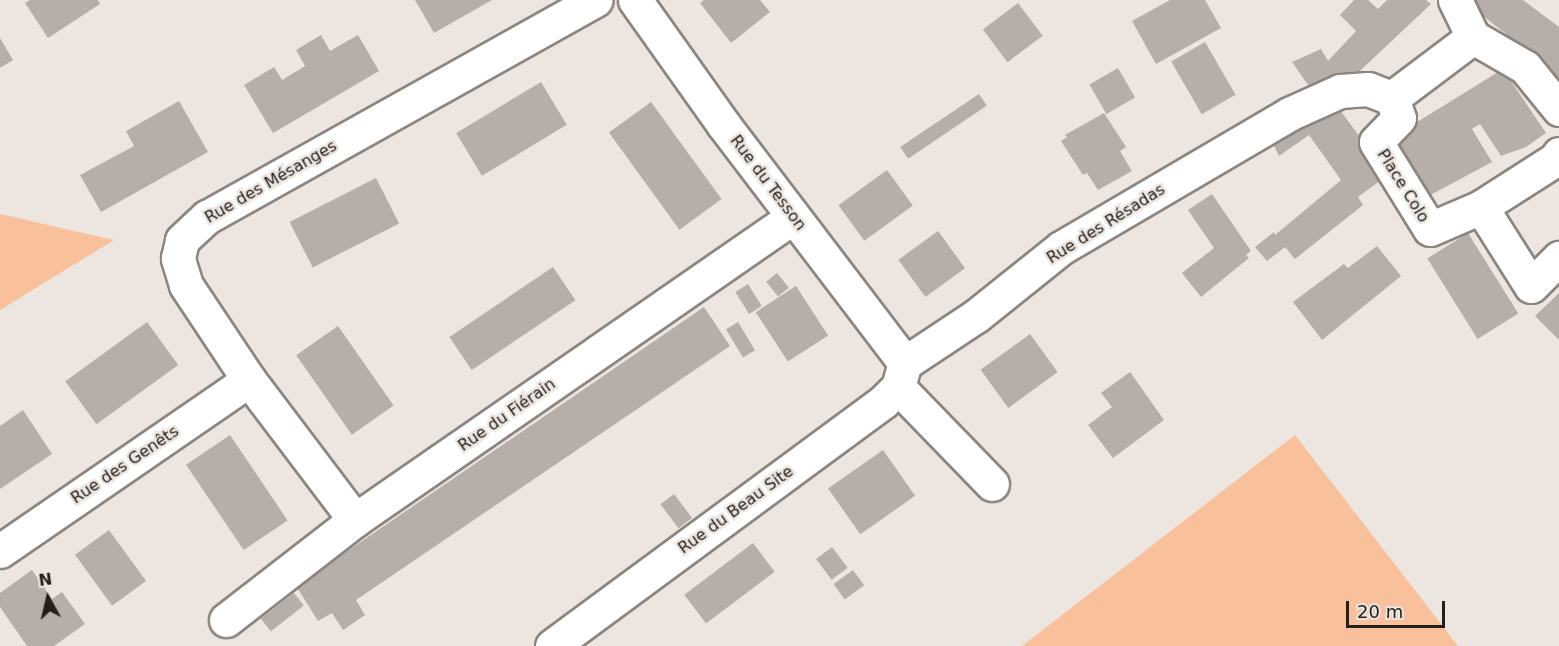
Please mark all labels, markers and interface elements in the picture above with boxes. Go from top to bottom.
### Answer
street label: Rue du Tesson [726,132,810,234]
street label: Rue des Mésanges [202,136,340,228]
street label: Place Colo [1373,146,1433,226]
street label: Rue des Résadas [1043,180,1169,268]
street label: Rue du Fiérain [455,374,559,456]
street label: Rue des Genêts [68,422,182,508]
street label: Rue du Beau Site [675,462,797,558]
north arrow [18,568,78,628]
text: N [37,569,53,590]
scale bar [1349,589,1448,627]
text: 20 m [1357,601,1403,622]

